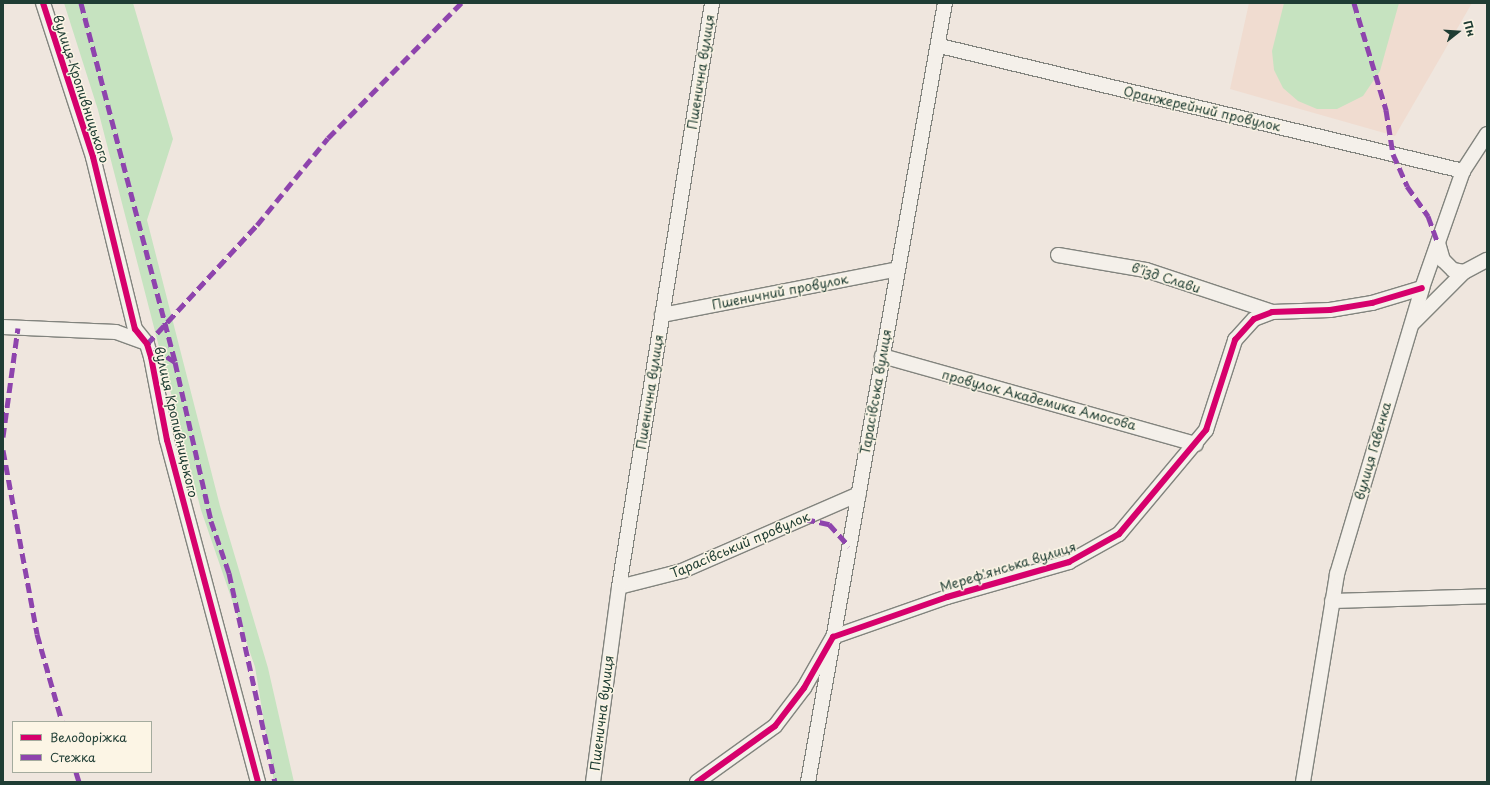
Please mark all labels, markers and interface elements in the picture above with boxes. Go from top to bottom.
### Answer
north arrow [1438,12,1478,52]
street label: вулиця Кропивницького [50,13,112,165]
street label: Пшенична вулиця [684,13,718,131]
text: Пн [1459,18,1480,38]
street label: Оранжерейний провулок [1122,83,1282,135]
street label: в'їзд Слави [1129,259,1203,297]
street label: Пшеничний провулок [711,271,849,313]
street label: Тарасівська вулиця [857,328,895,456]
street label: Пшенична вулиця [633,333,667,451]
street label: вулиця Кропивницького [151,345,201,499]
street label: провулок Академика Амосова [940,366,1138,434]
street label: вулиця Гавенка [1352,400,1394,502]
street label: Тарасівський провулок [668,509,812,581]
street label: Мереф'янська вулиця [938,539,1078,595]
street label: Пшенична вулиця [587,654,617,772]
legend [12,721,152,773]
text: Велодоріжка [50,728,127,746]
text: Стежка [50,748,95,766]

